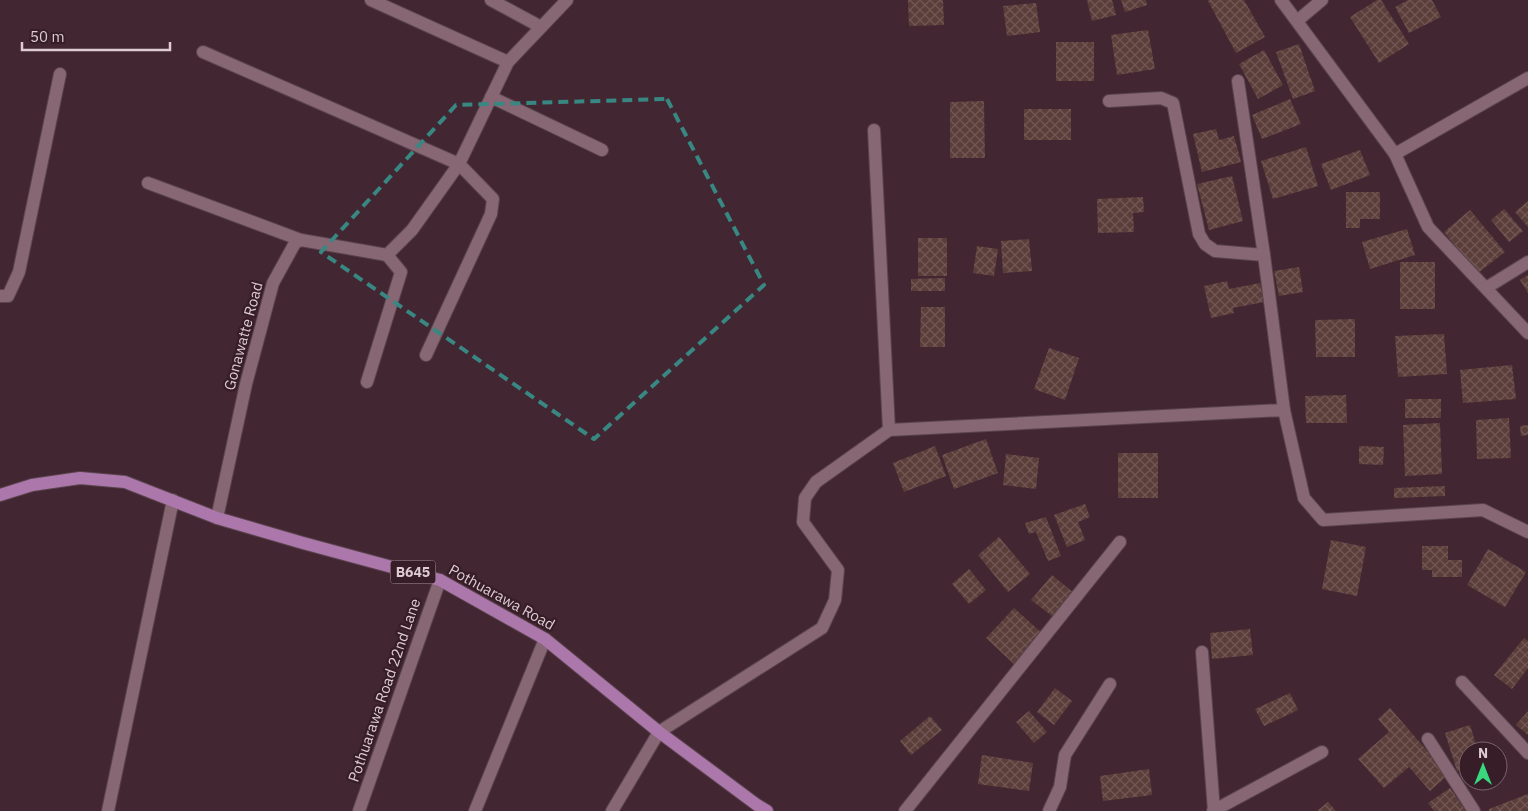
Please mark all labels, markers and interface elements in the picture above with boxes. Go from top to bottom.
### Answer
scale bar [22,20,170,52]
text: 50 m [30,27,65,46]
street label: Gonawatte Road [219,280,267,392]
road number: B645 [390,560,436,584]
street label: Pothuarawa Road [446,560,558,634]
street label: Pothuarawa Road 22nd Lane [344,596,424,784]
north arrow [1458,741,1508,791]
text: N [1478,744,1488,762]

